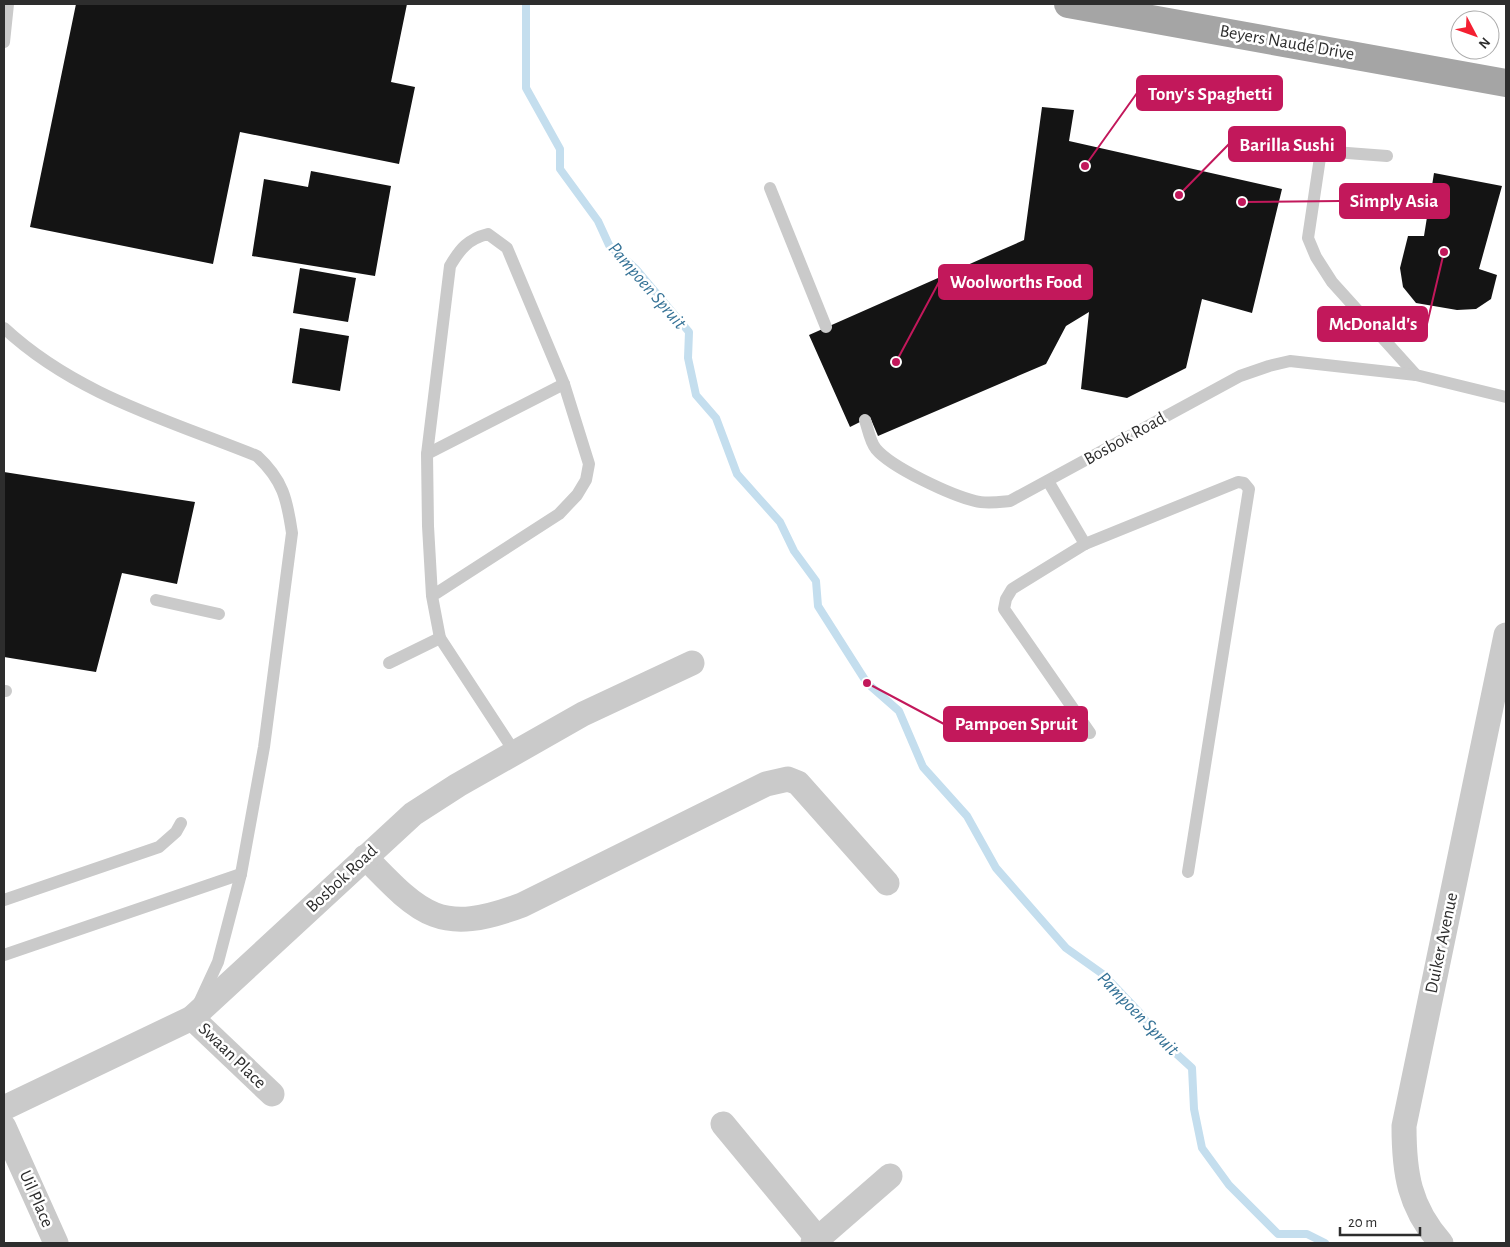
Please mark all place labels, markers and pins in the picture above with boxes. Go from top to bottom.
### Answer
callout: Tony's Spaghetti [1137,76,1282,110]
callout: Barilla Sushi [1229,127,1345,161]
callout: Simply Asia [1340,184,1449,218]
callout: Woolworths Food [939,265,1092,299]
callout: McDonald's [1318,307,1427,341]
callout: Pampoen Spruit [944,707,1087,741]

